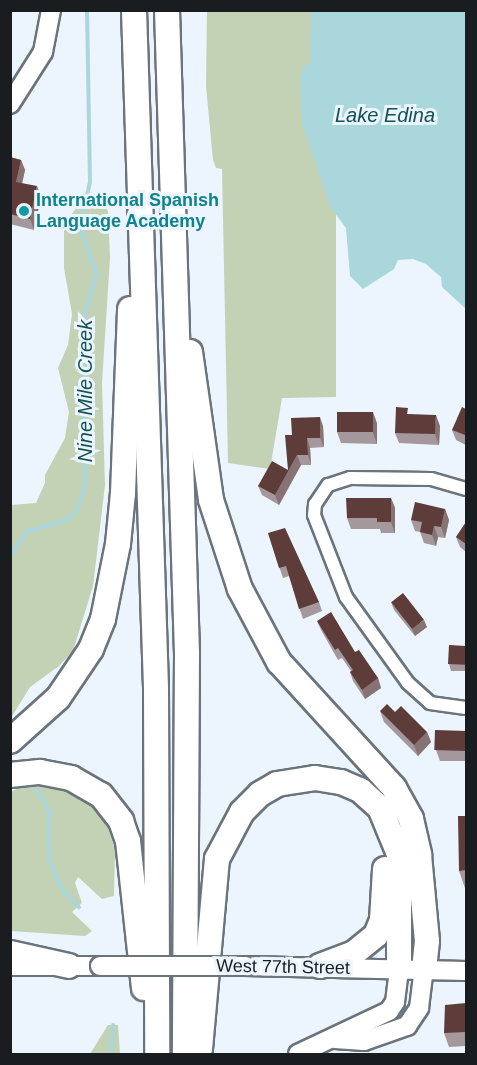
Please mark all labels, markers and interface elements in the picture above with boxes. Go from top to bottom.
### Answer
water label: Lake Edina [335,103,435,127]
place label: International Spanish Language Academy [36,190,219,232]
marker: International Spanish Language Academy [17,204,31,218]
water label: Nine Mile Creek [73,320,97,462]
street label: West 77th Street [216,955,350,979]

